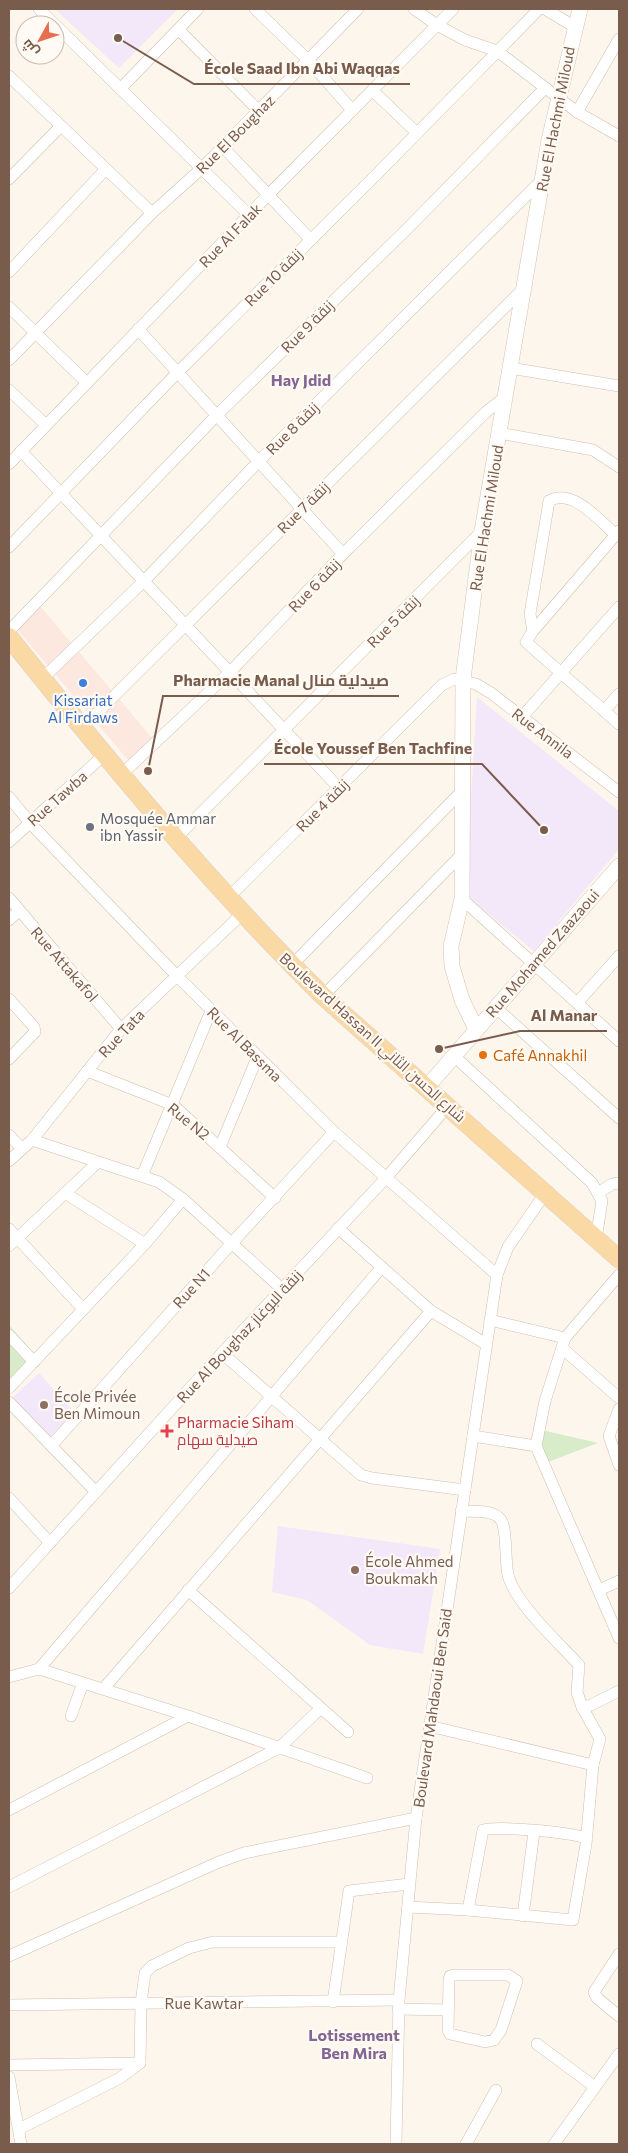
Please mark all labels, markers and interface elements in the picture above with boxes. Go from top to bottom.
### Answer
north arrow [15,15,65,65]
text: ش [17,36,43,61]
street label: Rue El Hachmi Miloud [532,45,578,193]
callout: École Saad Ibn Abi Waqqas [194,53,410,84]
text: École Saad Ibn Abi Waqqas [204,58,400,77]
street label: Rue El Boughaz [192,91,278,177]
street label: Rue Al Falak [195,199,265,271]
street label: Rue 10 زنقة [240,244,306,310]
street label: Rue 9 زنقة [277,296,338,357]
district label: Hay Jdid [271,370,331,389]
street label: Rue 8 زنقة [262,398,323,459]
street label: Rue El Hachmi Miloud [466,444,506,592]
street label: Rue 7 زنقة [273,477,333,537]
street label: Rue 6 زنقة [284,555,345,616]
street label: Rue 5 زنقة [363,591,424,652]
callout: Pharmacie Manal صيدلية منال [163,665,399,696]
text: Pharmacie Manal صيدلية منال [173,670,389,690]
marker: Kissariat Al Firdaws [77,677,89,689]
place label: Kissariat Al Firdaws [48,691,118,726]
street label: Rue Annila [509,704,577,762]
callout: École Youssef Ben Tachfine [264,733,482,764]
text: École Youssef Ben Tachfine [274,738,472,757]
street label: Rue Tawba [24,767,90,829]
street label: Rue 4 زنقة [292,775,353,836]
place label: Mosquée Ammar ibn Yassir [100,809,216,844]
marker: Mosquée Ammar ibn Yassir [84,821,96,833]
street label: Rue Mohamed Zaazaoui [482,885,602,1021]
street label: Rue Attakafol [28,923,102,1005]
street label: Boulevard Hassan II شارع الحسن الثاني [274,949,470,1128]
callout: Al Manar [520,1000,607,1031]
street label: Rue Al Bassma [204,1003,286,1085]
street label: Rue Tata [94,1005,148,1061]
text: Al Manar [531,1005,598,1024]
place label: Café Annakhil [493,1046,587,1064]
marker: Café Annakhil [477,1049,489,1061]
street label: Rue N2 [164,1099,214,1143]
street label: Rue N1 [169,1265,213,1311]
street label: Rue Al Boughaz زنقة البوغاز [173,1266,306,1407]
place label: École Privée Ben Mimoun [54,1386,140,1422]
marker: École Privée Ben Mimoun [38,1399,50,1411]
place label: Pharmacie Siham صيدلية سهام [177,1413,294,1450]
marker: Pharmacie Siham صيدلية سهام [161,1425,173,1437]
place label: École Ahmed Boukmakh [365,1551,453,1587]
marker: École Ahmed Boukmakh [349,1564,361,1576]
street label: Boulevard Mahdaoui Ben Said [409,1607,455,1809]
street label: Rue Kawtar [165,1994,243,2012]
district label: Lotissement Ben Mira [308,2025,400,2062]

